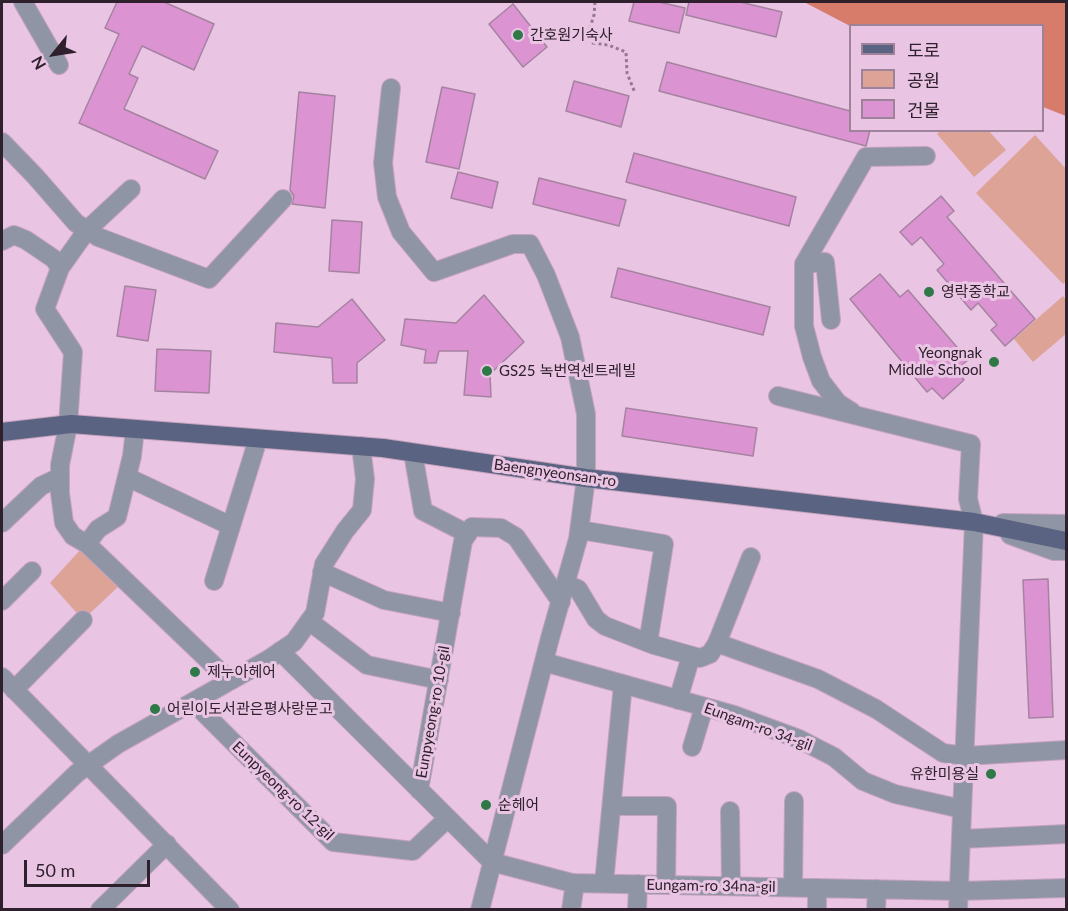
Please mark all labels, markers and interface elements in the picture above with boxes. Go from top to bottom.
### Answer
north arrow [24,24,84,84]
legend [849,24,1044,132]
place label: 간호원기숙사 [530,26,613,44]
marker: 간호원기숙사 [511,28,525,42]
text: 도로 [907,39,940,61]
text: N [27,53,49,73]
text: 공원 [907,69,940,91]
text: 건물 [907,99,940,121]
place label: 영락중학교 [941,283,1010,301]
marker: 영락중학교 [922,285,936,299]
place label: Yeongnak Middle School [888,344,982,379]
marker: Yeongnak Middle School [987,355,1001,369]
place label: GS25 녹번역센트레빌 [499,362,636,380]
marker: GS25 녹번역센트레빌 [480,364,494,378]
street label: Baengnyeonsan-ro [493,456,617,490]
street label: Eunpyeong-ro 10-gil [412,644,454,780]
place label: 제누아헤어 [207,663,276,681]
marker: 제누아헤어 [188,665,202,679]
street label: Eungam-ro 34-gil [702,699,814,755]
place label: 어린이도서관은평사랑문고 [167,700,333,718]
marker: 어린이도서관은평사랑문고 [148,702,162,716]
street label: Eunpyeong-ro 12-gil [228,738,338,844]
place label: 유한미용실 [910,765,979,783]
marker: 유한미용실 [984,767,998,781]
place label: 순헤어 [498,796,539,814]
marker: 순헤어 [479,798,493,812]
scale bar [27,848,153,886]
text: 50 m [35,859,75,881]
street label: Eungam-ro 34na-gil [646,876,776,896]

